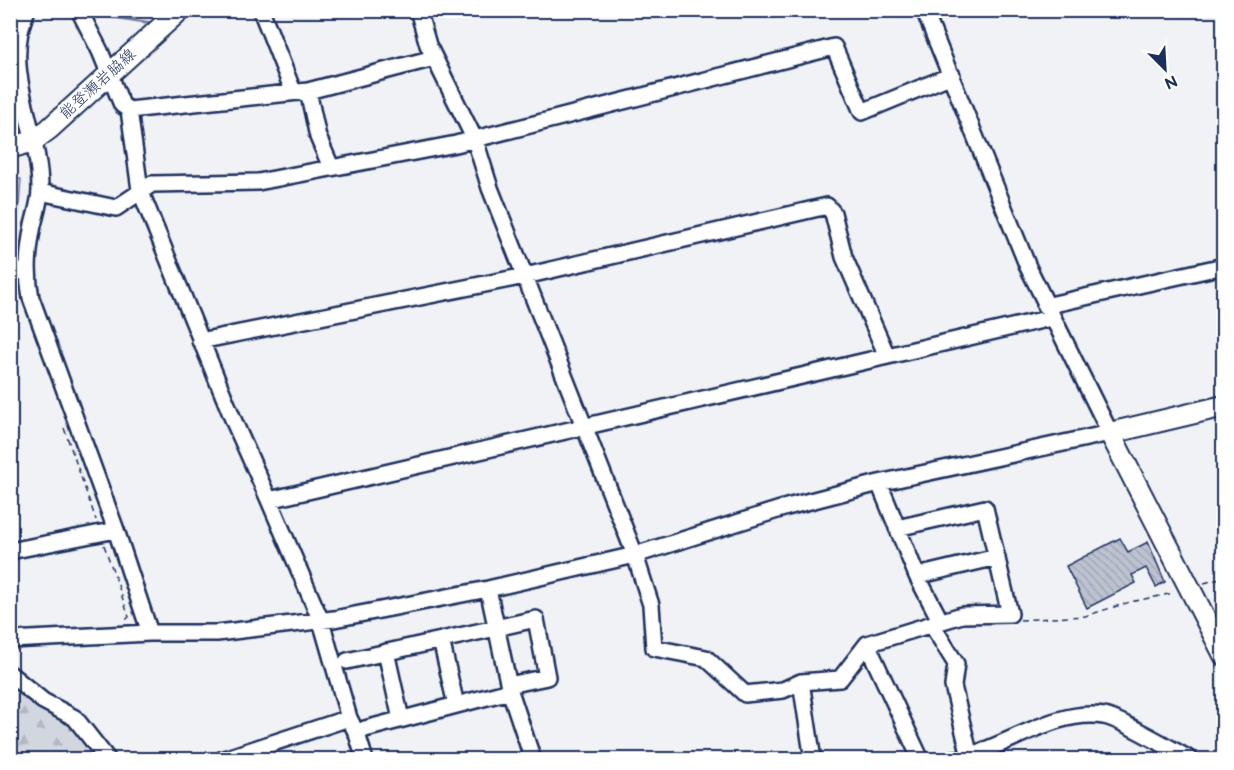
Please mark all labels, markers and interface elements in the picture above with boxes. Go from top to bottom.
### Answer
north arrow [1135,39,1195,99]
street label: 能登瀬岩脇線 [56,45,140,123]
text: N [1161,70,1180,92]

